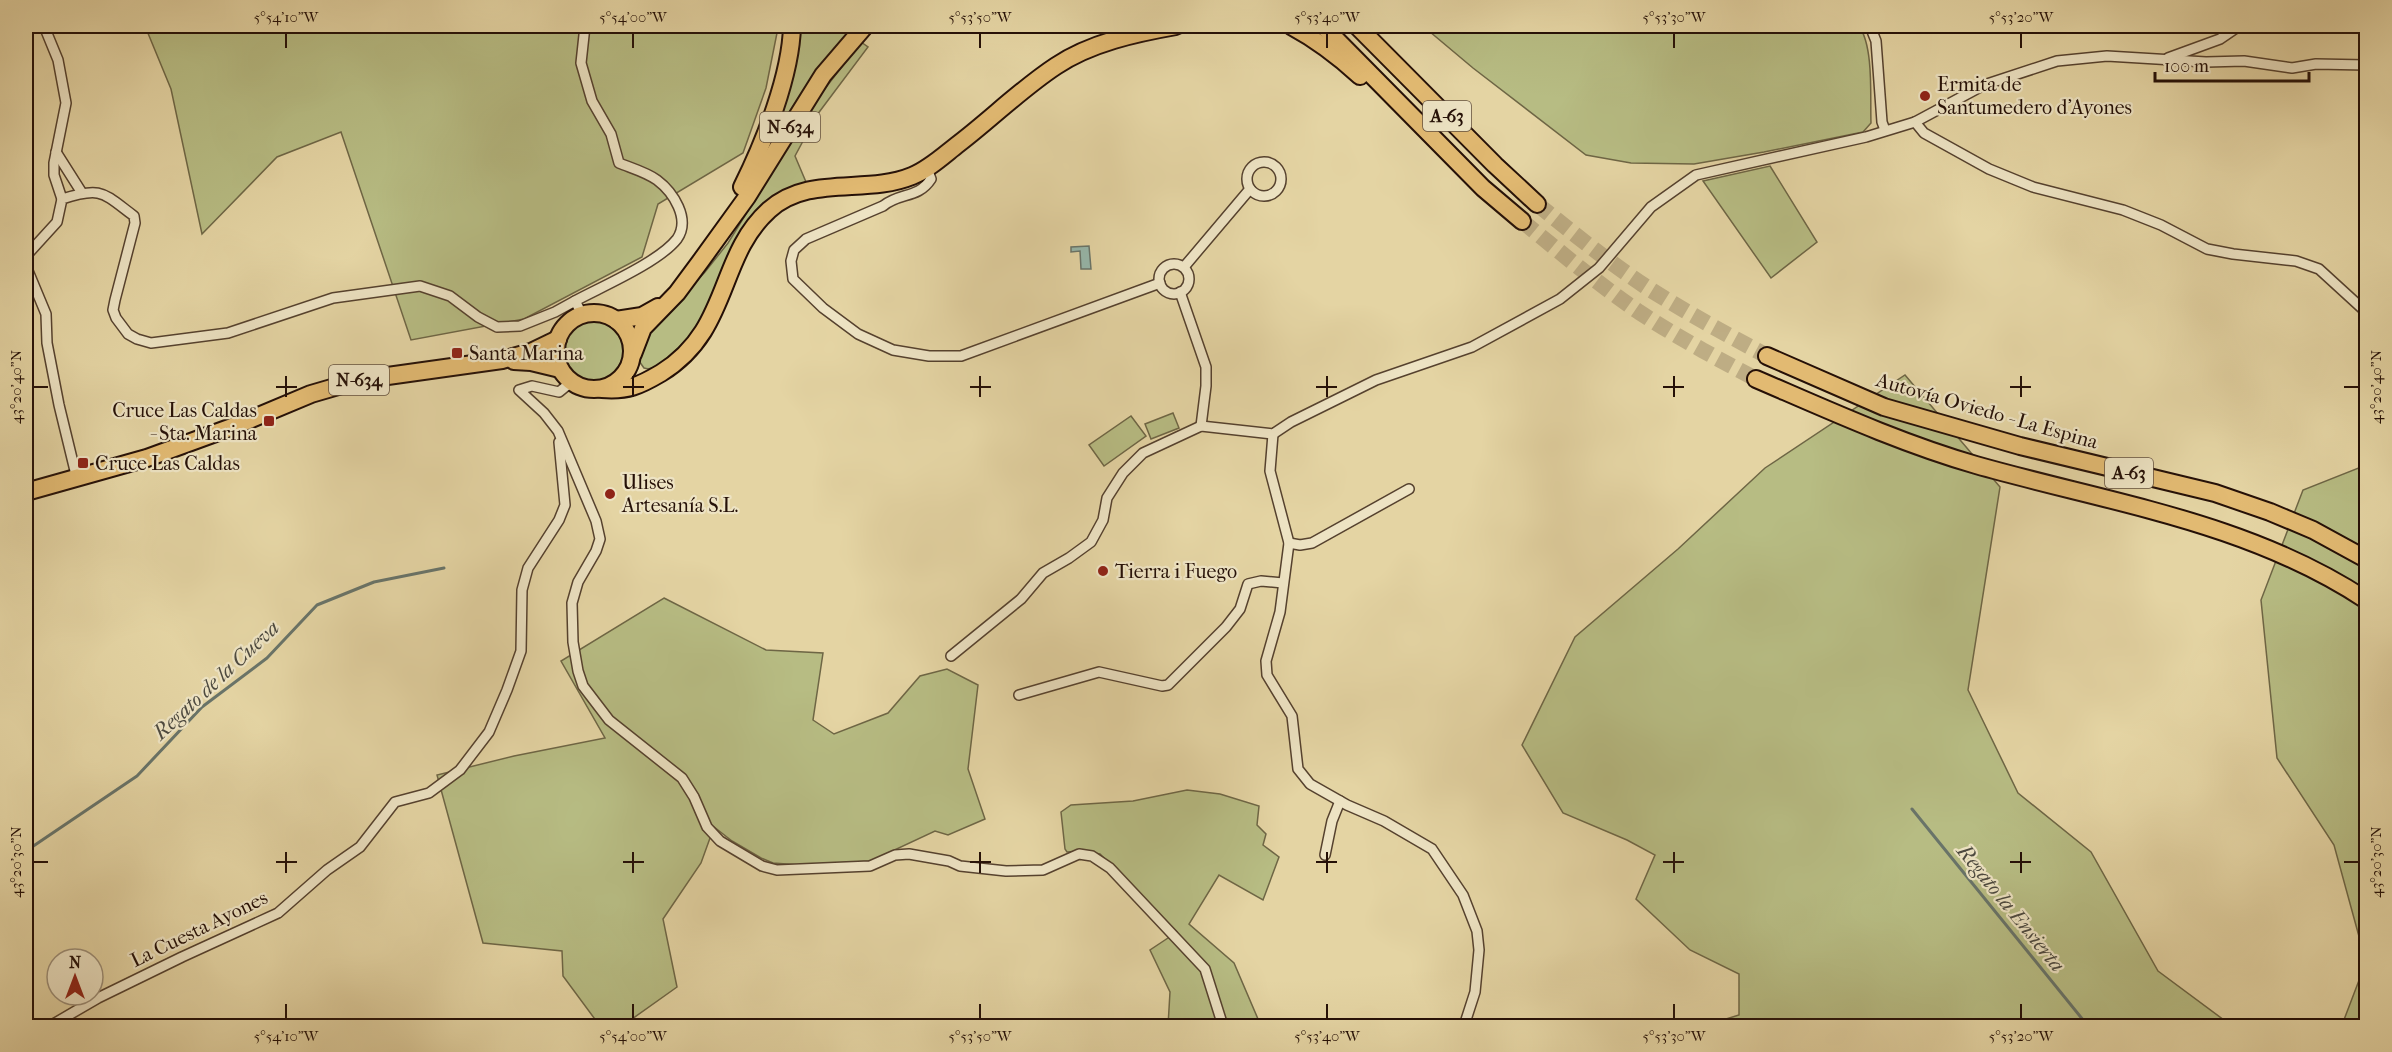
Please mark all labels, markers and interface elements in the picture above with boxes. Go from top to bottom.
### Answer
text: 5°54'10"W [254,8,320,26]
text: 5°54'00"W [599,8,668,26]
text: 5°53'50"W [948,8,1013,26]
text: 5°53'40"W [1294,8,1361,26]
text: 5°53'30"W [1643,8,1707,26]
text: 5°53'20"W [1989,8,2054,26]
scale bar [2155,45,2310,83]
text: 100 m [2164,56,2209,77]
place label: Ermita de Santumedero d'Ayones [1937,73,2132,119]
marker: Ermita de Santumedero d'Ayones [1918,89,1932,103]
road number: A-63 [1423,101,1471,131]
road number: N-634 [760,112,820,142]
place label: Santa Marina [469,342,584,365]
marker: Santa Marina [450,346,464,360]
text: 43°20'40"N [7,349,25,424]
text: 43°20'40"N [2367,349,2385,424]
road number: N-634 [329,365,389,395]
street label: Autovía Oviedo - La Espina [1873,368,2101,454]
place label: Cruce Las Caldas - Sta. Marina [112,399,258,445]
marker: Cruce Las Caldas - Sta. Marina [262,414,276,428]
place label: Cruce Las Caldas [95,452,240,475]
marker: Cruce Las Caldas [76,456,90,470]
road number: A-63 [2105,458,2153,488]
place label: Ulises Artesanía S.L. [621,471,739,517]
marker: Ulises Artesanía S.L. [603,487,617,501]
place label: Tierra i Fuego [1115,560,1237,583]
marker: Tierra i Fuego [1096,564,1110,578]
water label: Regato de la Cueva [147,615,284,746]
text: 43°20'30"N [7,826,25,898]
text: 43°20'30"N [2367,826,2385,898]
water label: Regato la Ensierta [1951,838,2070,976]
street label: La Cuesta Ayones [127,886,271,972]
north arrow [45,947,105,1007]
text: N [69,953,82,972]
text: 5°54'10"W [254,1027,320,1045]
text: 5°54'00"W [599,1027,668,1045]
text: 5°53'50"W [948,1027,1013,1045]
text: 5°53'40"W [1294,1027,1361,1045]
text: 5°53'30"W [1643,1027,1707,1045]
text: 5°53'20"W [1989,1027,2054,1045]

